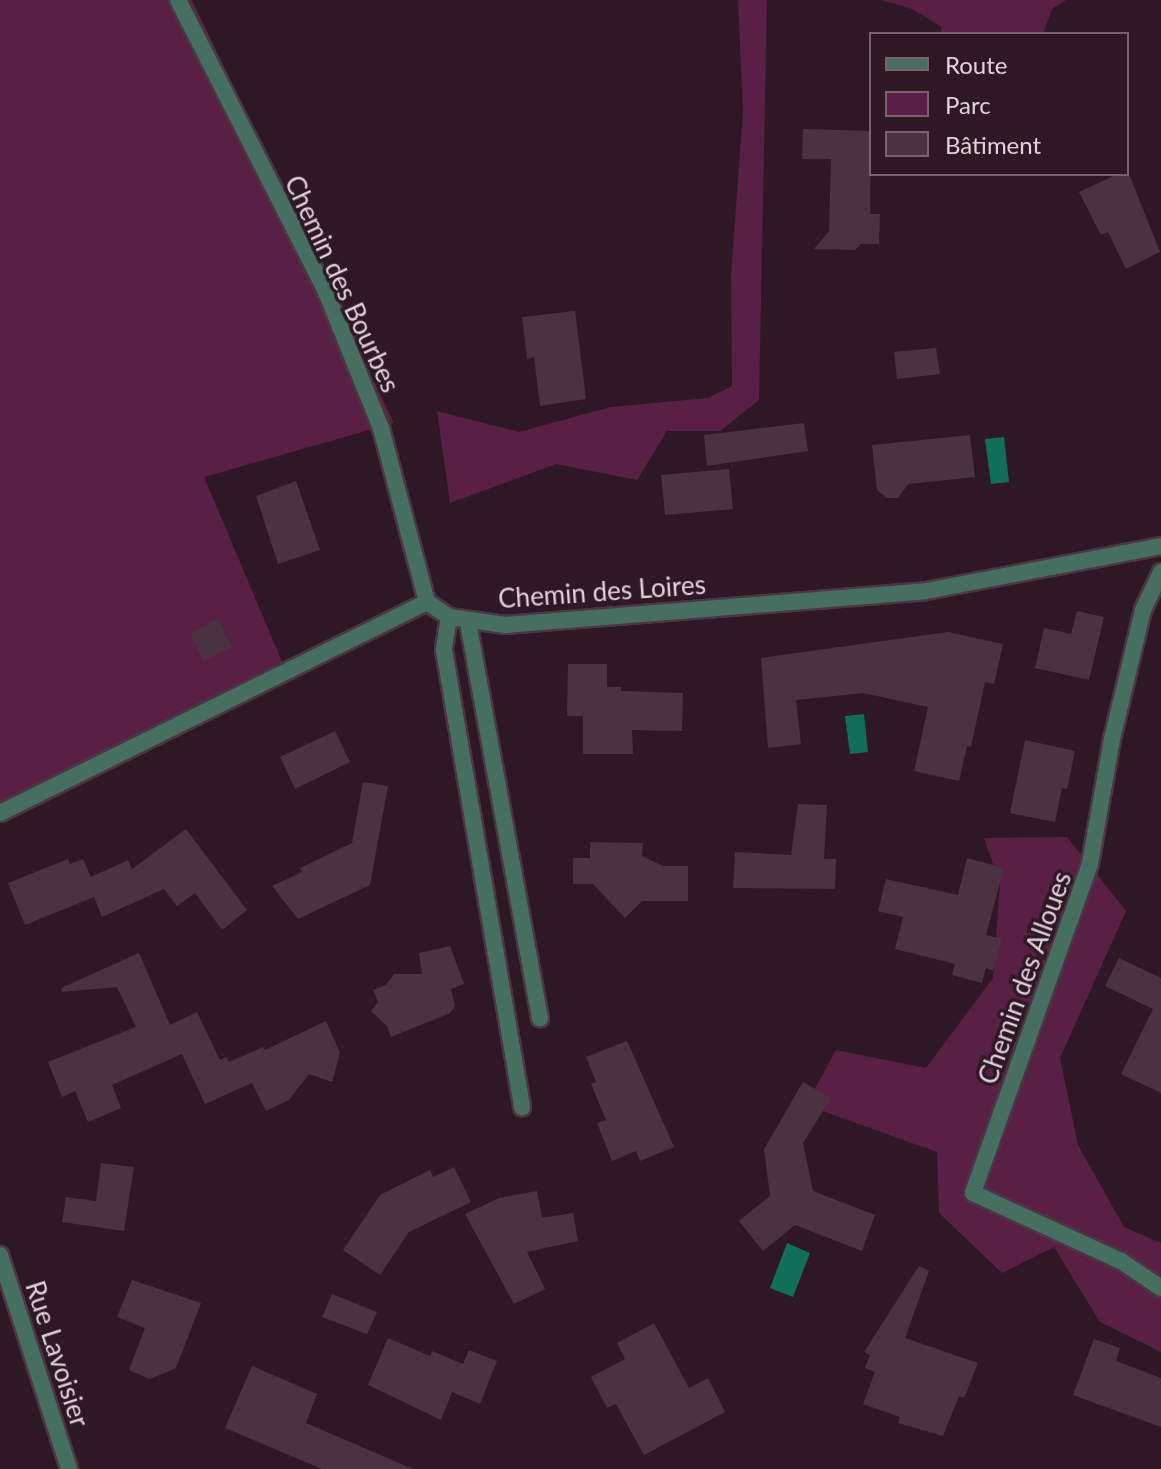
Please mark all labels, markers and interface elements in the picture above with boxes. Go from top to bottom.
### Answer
legend [869,32,1129,176]
text: Route [945,50,1007,79]
text: Parc [945,90,991,119]
text: Bâtiment [945,130,1041,159]
street label: Chemin des Bourbes [278,171,406,397]
street label: Chemin des Loires [497,569,707,615]
street label: Chemin des Alloues [972,867,1078,1089]
street label: Rue Lavoisier [19,1277,95,1431]

